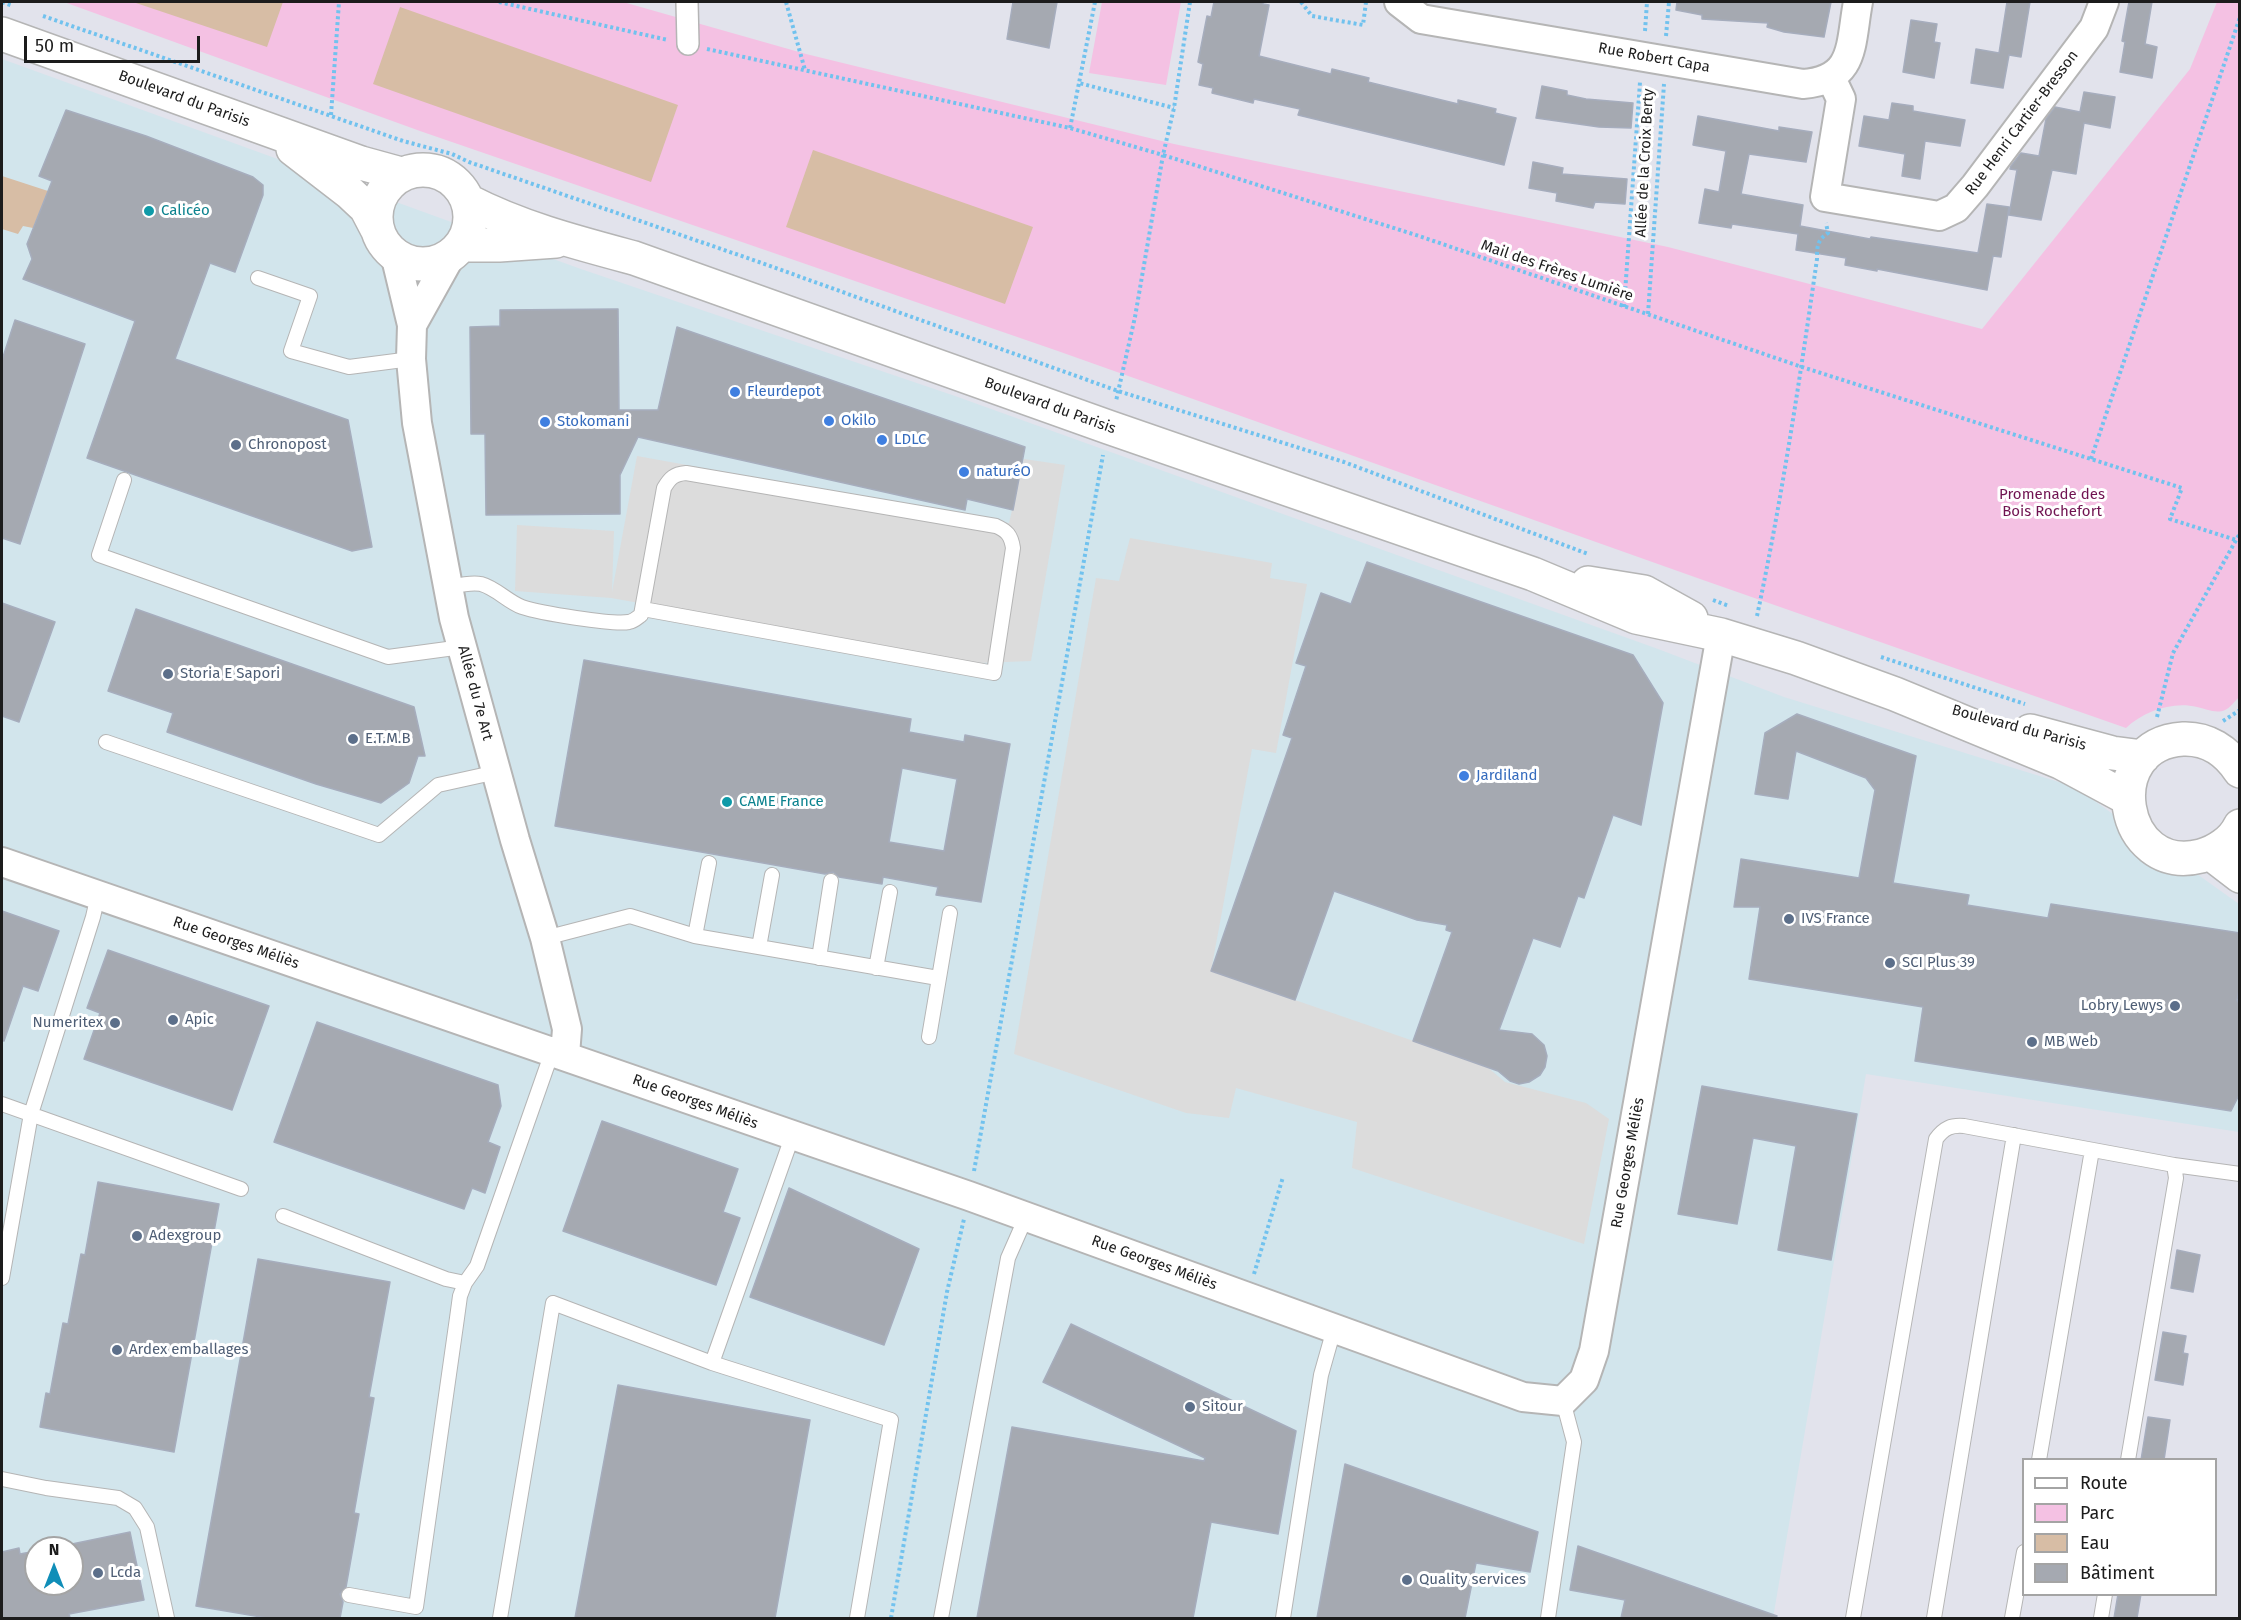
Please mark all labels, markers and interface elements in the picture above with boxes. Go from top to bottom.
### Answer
scale bar [27,24,202,62]
text: 50 m [35,35,74,57]
street label: Rue Robert Capa [1597,39,1711,77]
street label: Rue Henri Cartier-Bresson [1962,47,2082,199]
street label: Boulevard du Parisis [116,67,252,131]
street label: Allée de la Croix Berty [1632,88,1658,238]
place label: Calicéo [161,202,210,220]
marker: Calicéo [142,204,156,218]
street label: Mail des Frères Lumière [1478,236,1636,306]
street label: Boulevard du Parisis [982,374,1118,438]
place label: Fleurdepot [747,383,821,401]
marker: Fleurdepot [728,385,742,399]
place label: Okilo [841,412,876,430]
place label: Stokomani [557,413,629,431]
marker: Okilo [822,414,836,428]
marker: Stokomani [538,415,552,429]
place label: LDLC [894,431,926,449]
marker: LDLC [875,433,889,447]
place label: Chronopost [248,436,327,454]
marker: Chronopost [229,438,243,452]
place label: naturéO [976,463,1031,481]
marker: naturéO [957,465,971,479]
park label: Promenade des Bois Rochefort [1999,486,2105,521]
street label: Allée du 7e Art [454,644,496,742]
place label: Storia E Sapori [180,665,280,683]
marker: Storia E Sapori [161,667,175,681]
street label: Boulevard du Parisis [1950,701,2088,755]
place label: E.T.M.B [365,730,411,748]
marker: E.T.M.B [346,732,360,746]
place label: Jardiland [1476,767,1538,785]
marker: Jardiland [1457,769,1471,783]
place label: CAME France [739,793,824,811]
marker: CAME France [720,795,734,809]
place label: IVS France [1801,910,1870,928]
marker: IVS France [1782,912,1796,926]
street label: Rue Georges Méliès [171,913,301,973]
place label: SCI Plus 39 [1902,954,1975,972]
marker: SCI Plus 39 [1883,956,1897,970]
place label: Lobry Lewys [2081,997,2163,1015]
marker: Lobry Lewys [2168,999,2182,1013]
place label: Apic [185,1011,214,1029]
marker: Apic [166,1013,180,1027]
place label: Numeritex [32,1014,103,1032]
marker: Numeritex [108,1016,122,1030]
place label: MB Web [2044,1033,2098,1051]
marker: MB Web [2025,1035,2039,1049]
street label: Rue Georges Méliès [630,1071,760,1133]
street label: Rue Georges Méliès [1608,1096,1648,1230]
place label: Adexgroup [149,1227,221,1245]
marker: Adexgroup [130,1229,144,1243]
street label: Rue Georges Méliès [1089,1232,1219,1294]
place label: Ardex emballages [129,1341,248,1359]
marker: Ardex emballages [110,1343,124,1357]
place label: Sitour [1202,1398,1243,1416]
marker: Sitour [1183,1400,1197,1414]
legend [2022,1458,2217,1596]
text: Route [2080,1472,2128,1494]
text: Parc [2080,1502,2114,1524]
text: Eau [2080,1532,2110,1554]
north arrow [24,1536,84,1596]
text: N [49,1540,59,1559]
text: Bâtiment [2080,1562,2155,1584]
place label: Lcda [110,1564,141,1582]
marker: Lcda [91,1566,105,1580]
place label: Quality services [1419,1571,1526,1589]
marker: Quality services [1400,1573,1414,1587]

